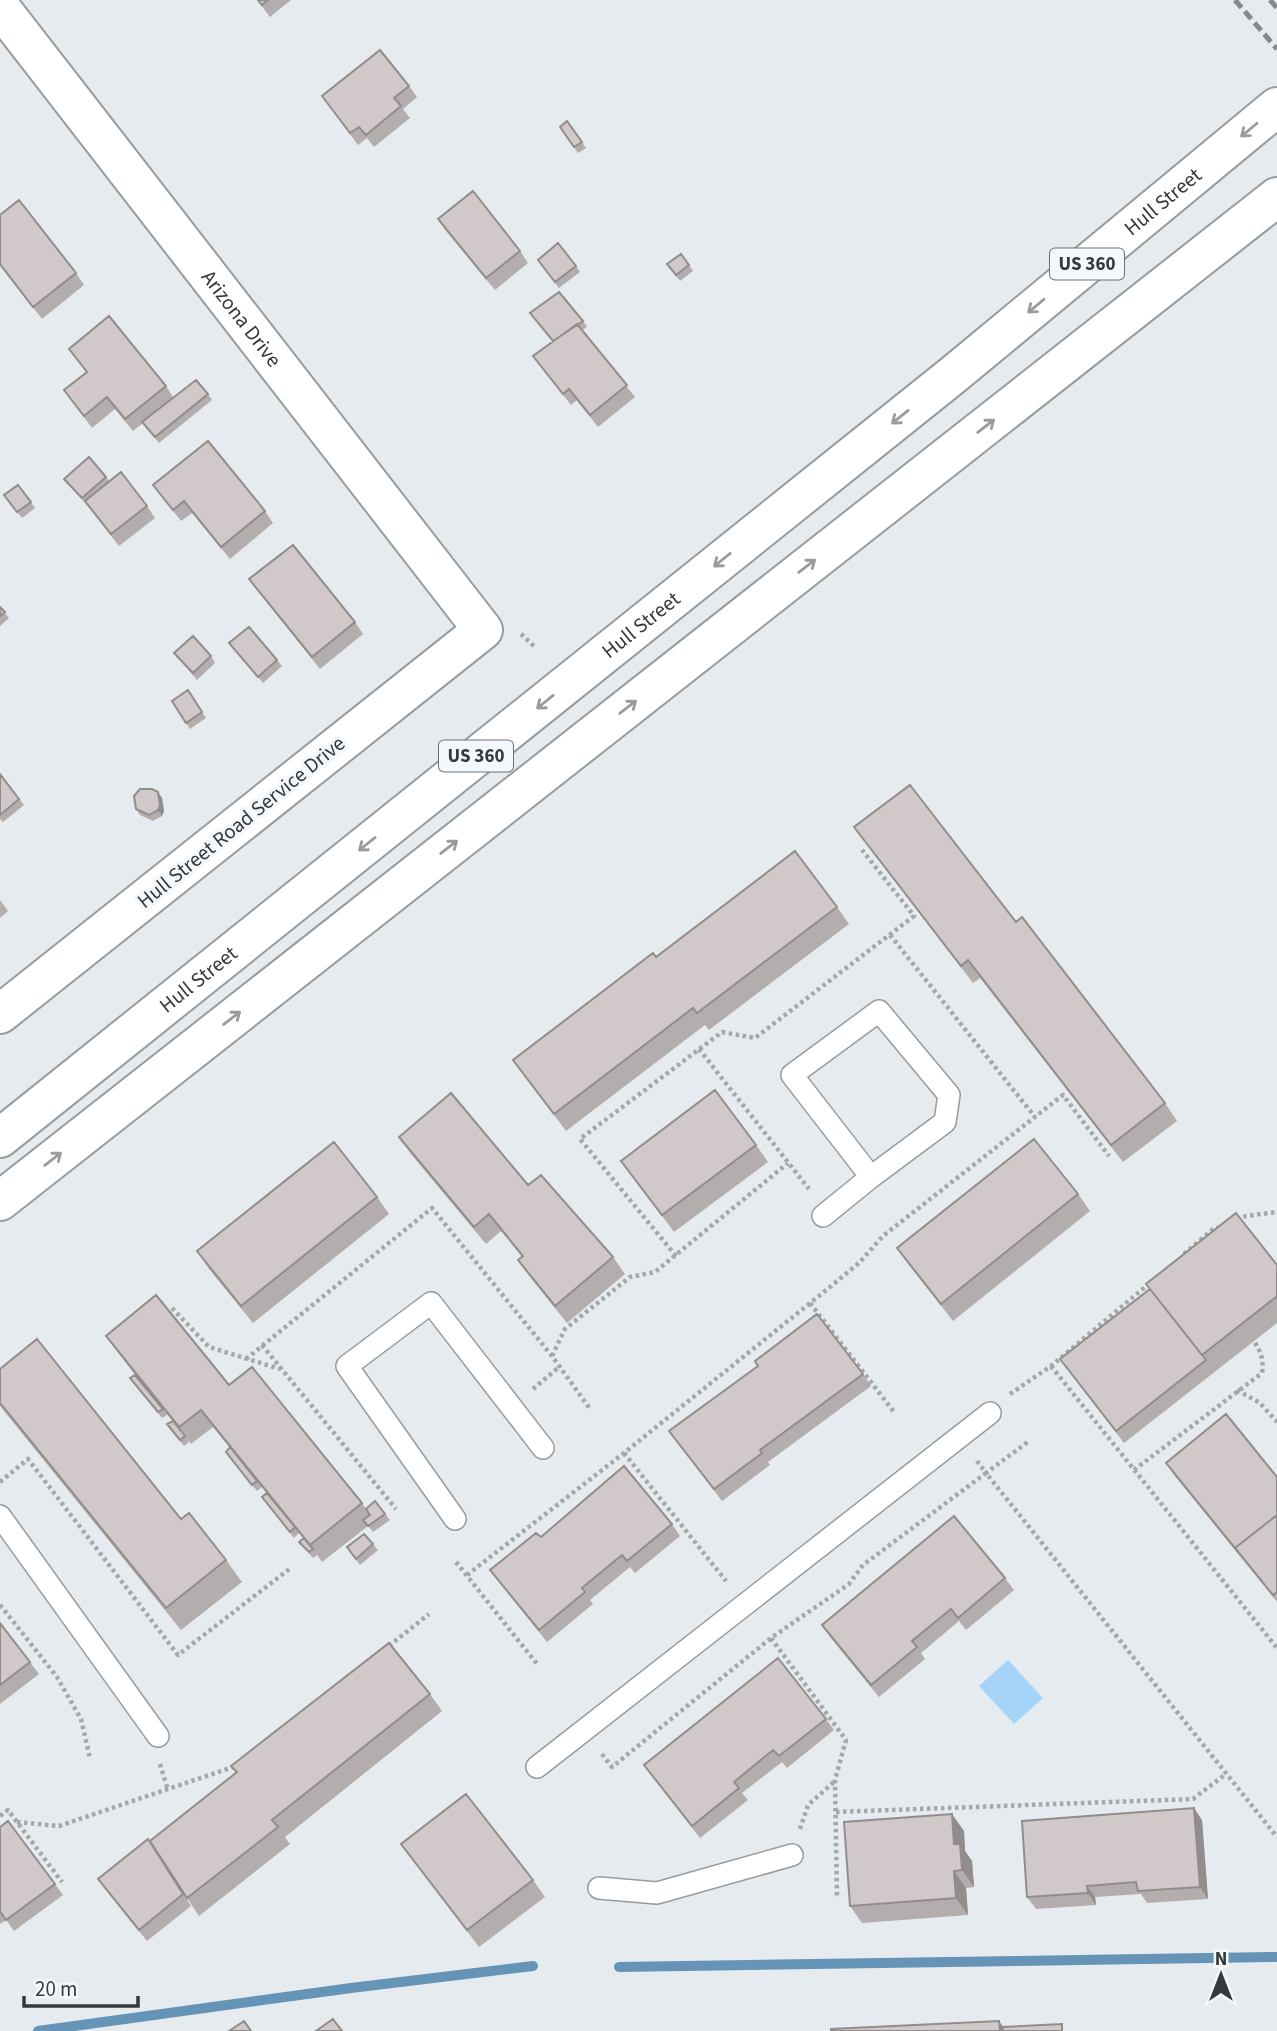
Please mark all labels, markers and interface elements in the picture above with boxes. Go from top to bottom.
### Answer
one-way arrow [1240,122,1258,138]
street label: Hull Street [1117,160,1208,243]
road number: US 360 [1050,248,1124,280]
street label: Arizona Drive [194,263,289,373]
one-way arrow [1027,298,1045,314]
one-way arrow [891,410,909,425]
one-way arrow [977,418,995,433]
one-way arrow [713,552,732,567]
one-way arrow [798,559,816,574]
street label: Hull Street [595,584,686,666]
one-way arrow [536,694,554,710]
one-way arrow [619,699,637,714]
street label: Hull Street Road Service Drive [131,729,351,915]
road number: US 360 [439,740,513,772]
one-way arrow [358,836,377,851]
one-way arrow [440,840,458,855]
street label: Hull Street [153,939,244,1020]
one-way arrow [223,1010,241,1026]
one-way arrow [44,1151,62,1166]
north arrow [1186,1940,1256,2010]
text: N [1215,1946,1227,1973]
scale bar [24,1965,138,2009]
text: 20 m [35,1974,77,2004]

